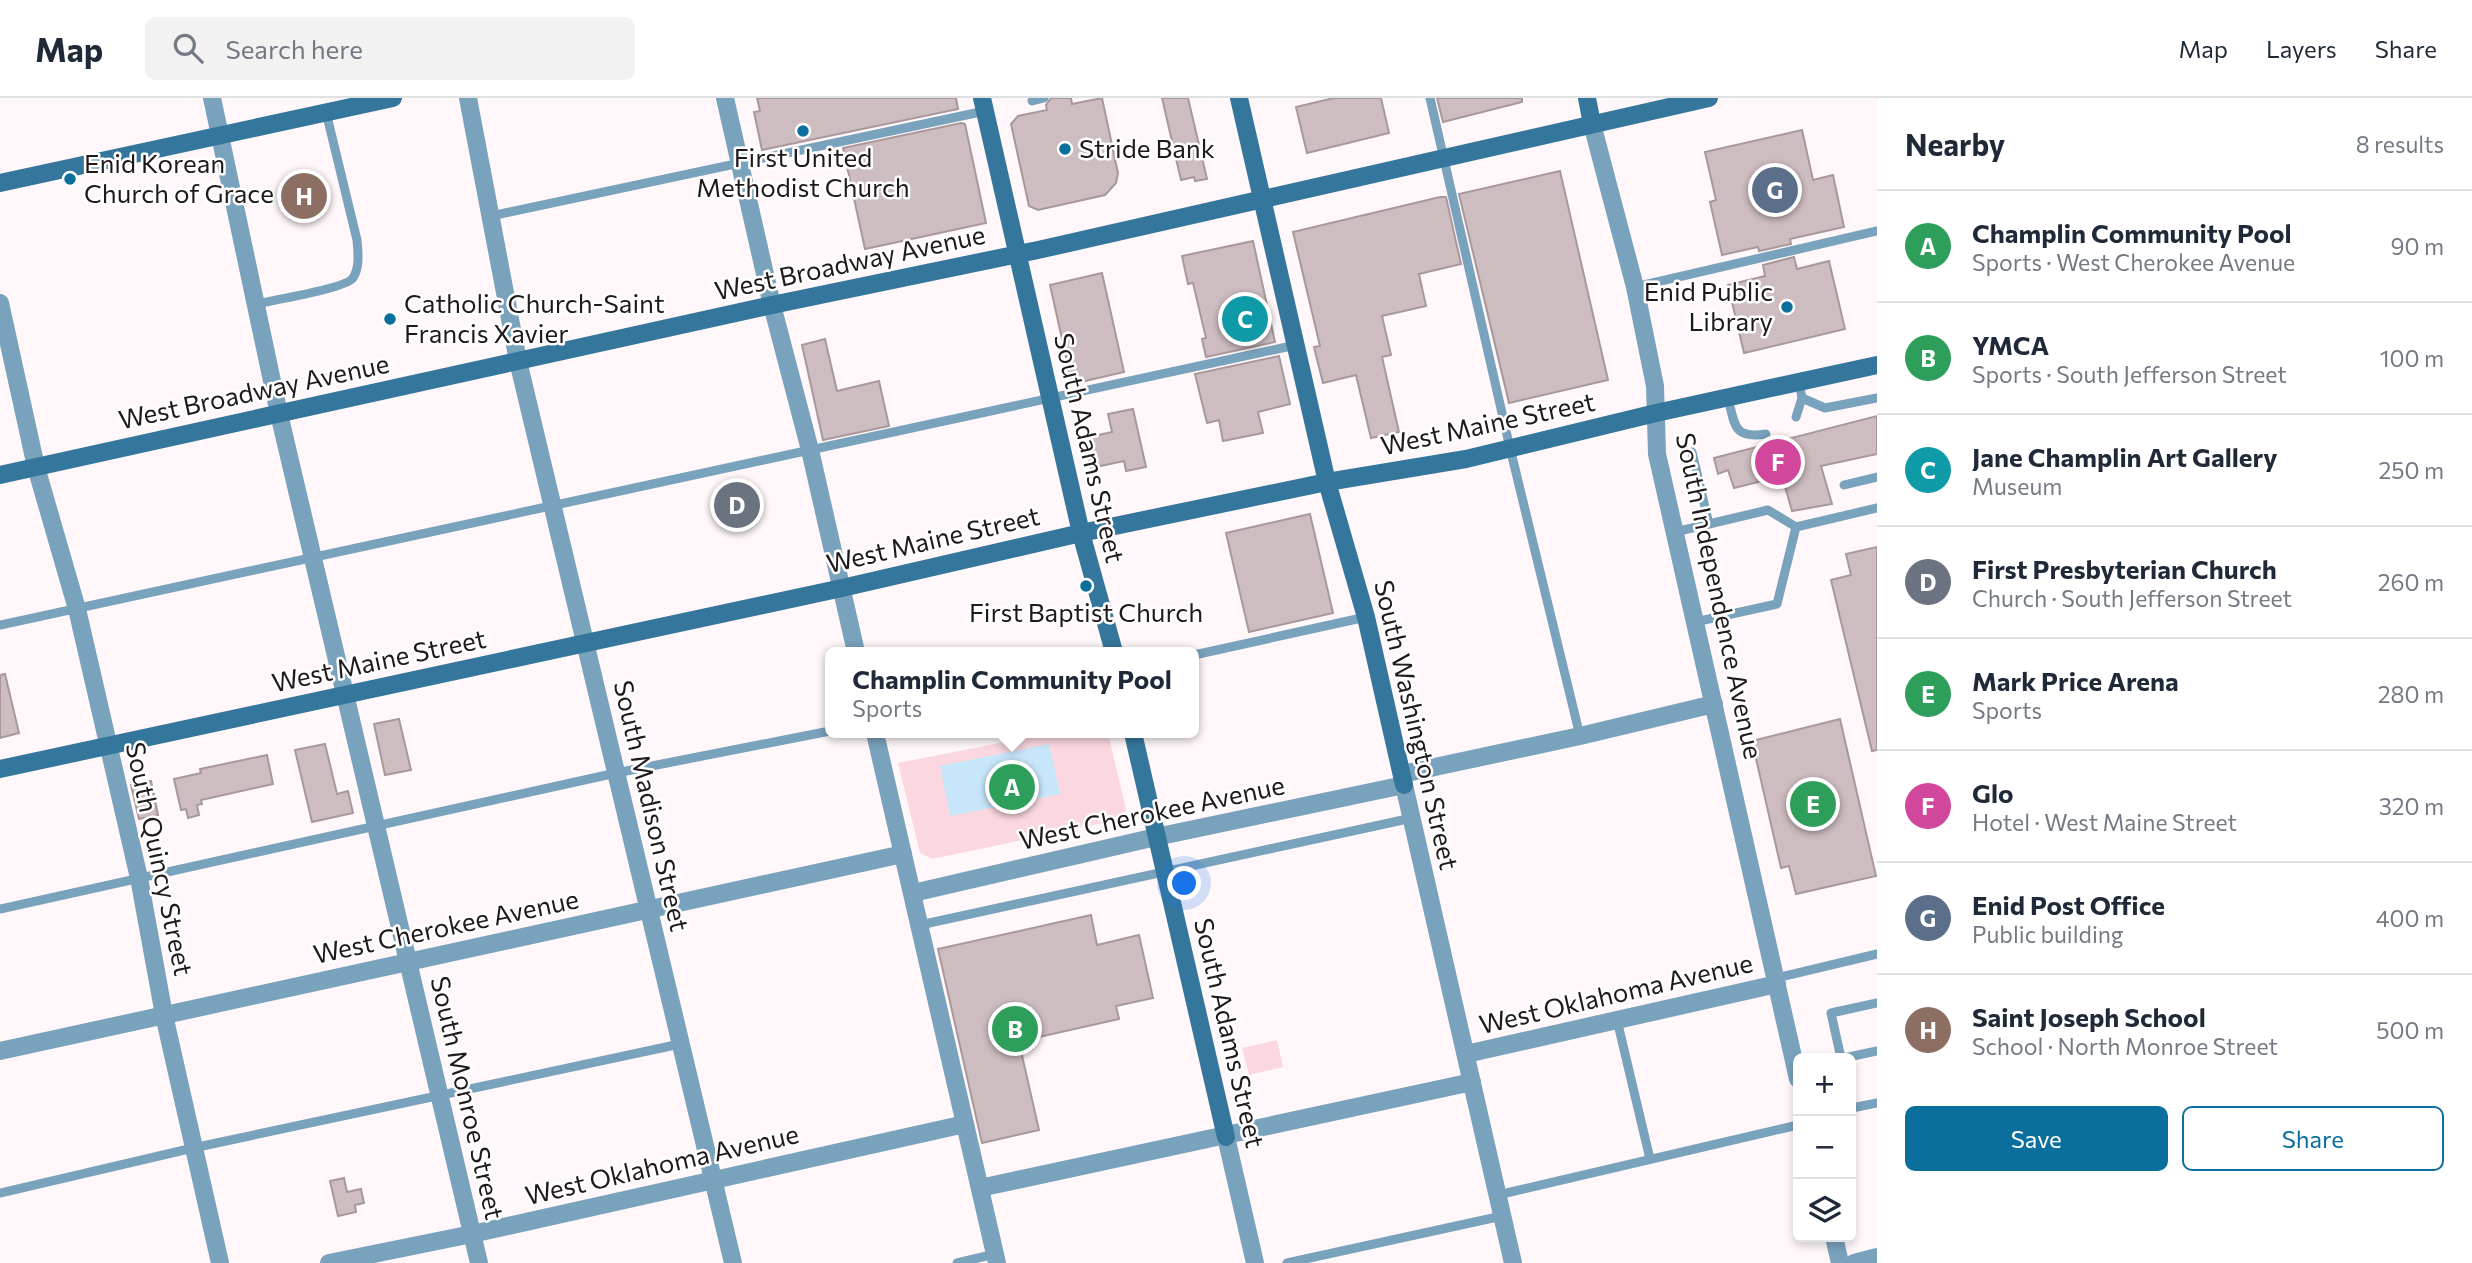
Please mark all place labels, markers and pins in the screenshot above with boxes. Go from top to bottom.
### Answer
marker: First United Methodist Church [795,123,811,139]
place label: Stride Bank [1079,132,1215,163]
place label: First United Methodist Church [696,141,910,202]
marker: Stride Bank [1057,141,1073,157]
place label: Enid Korean Church of Grace [84,147,274,208]
pin: G [1752,164,1798,216]
pin: H [281,170,327,222]
marker: Enid Korean Church of Grace [62,171,78,187]
place label: Enid Public Library [1644,275,1773,336]
place label: Catholic Church-Saint Francis Xavier [404,287,665,348]
pin: C [1222,293,1268,345]
marker: Enid Public Library [1779,299,1795,315]
marker: Catholic Church-Saint Francis Xavier [382,311,398,327]
pin: F [1755,436,1801,488]
pin: D [714,479,760,531]
marker: First Baptist Church [1078,578,1094,594]
place label: First Baptist Church [969,596,1203,627]
pin: A [989,761,1035,813]
pin: E [1790,778,1836,830]
pin: B [992,1003,1038,1055]

